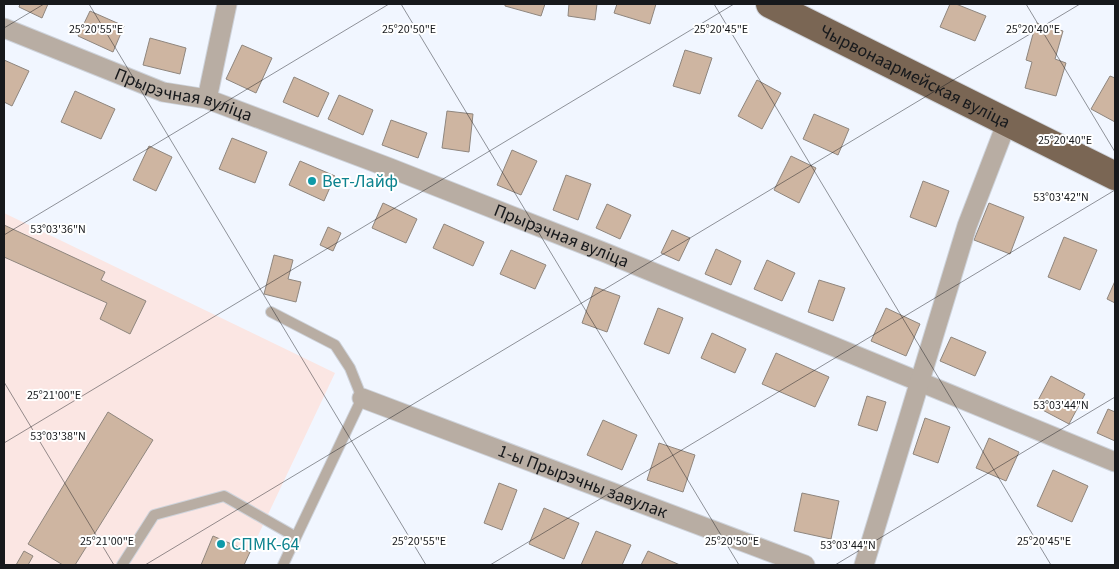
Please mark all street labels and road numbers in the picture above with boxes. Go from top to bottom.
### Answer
street label: Чырвонаармейская вуліца [815,18,1015,134]
street label: Прырэчная вуліца [111,61,256,128]
street label: Прырэчная вуліца [490,198,633,274]
street label: 1-ы Прырэчны завулак [495,438,671,525]

